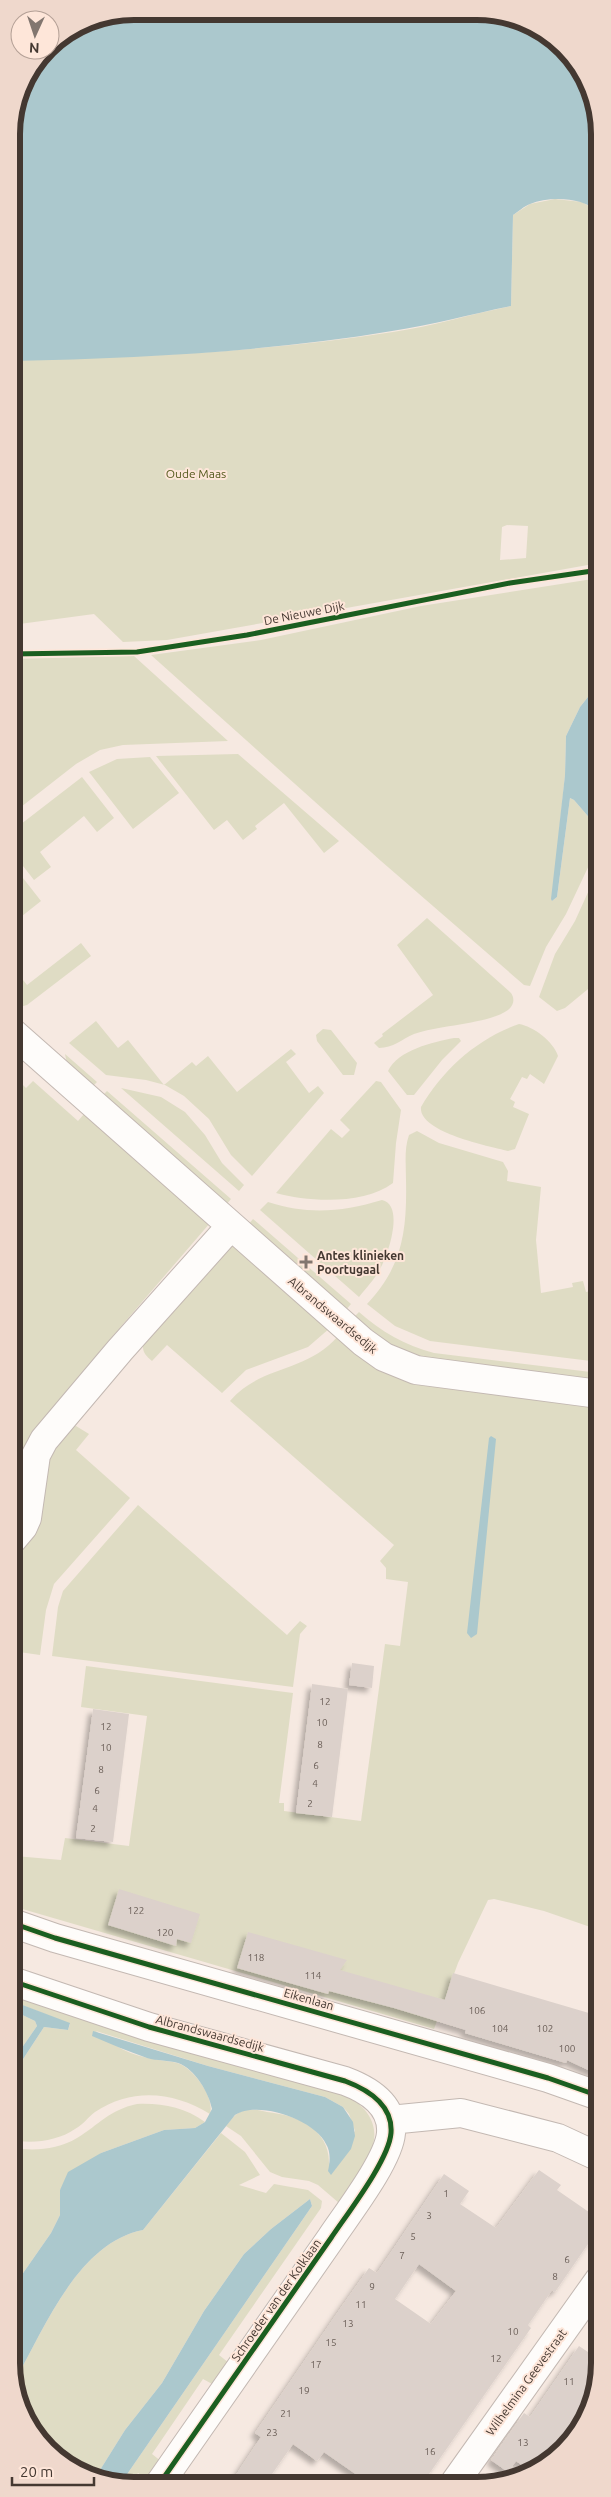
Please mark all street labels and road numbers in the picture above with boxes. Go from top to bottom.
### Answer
street label: De Nieuwe Dijk [263,599,345,627]
street label: Albrandswaardsedijk [286,1274,380,1356]
street label: Eikenlaan [283,1986,335,2012]
street label: Albrandswaardsedijk [154,2012,266,2054]
street label: Schroeder van der Kolklaan [229,2236,323,2364]
street label: Wilhelmina Geevestraat [483,2326,569,2438]

